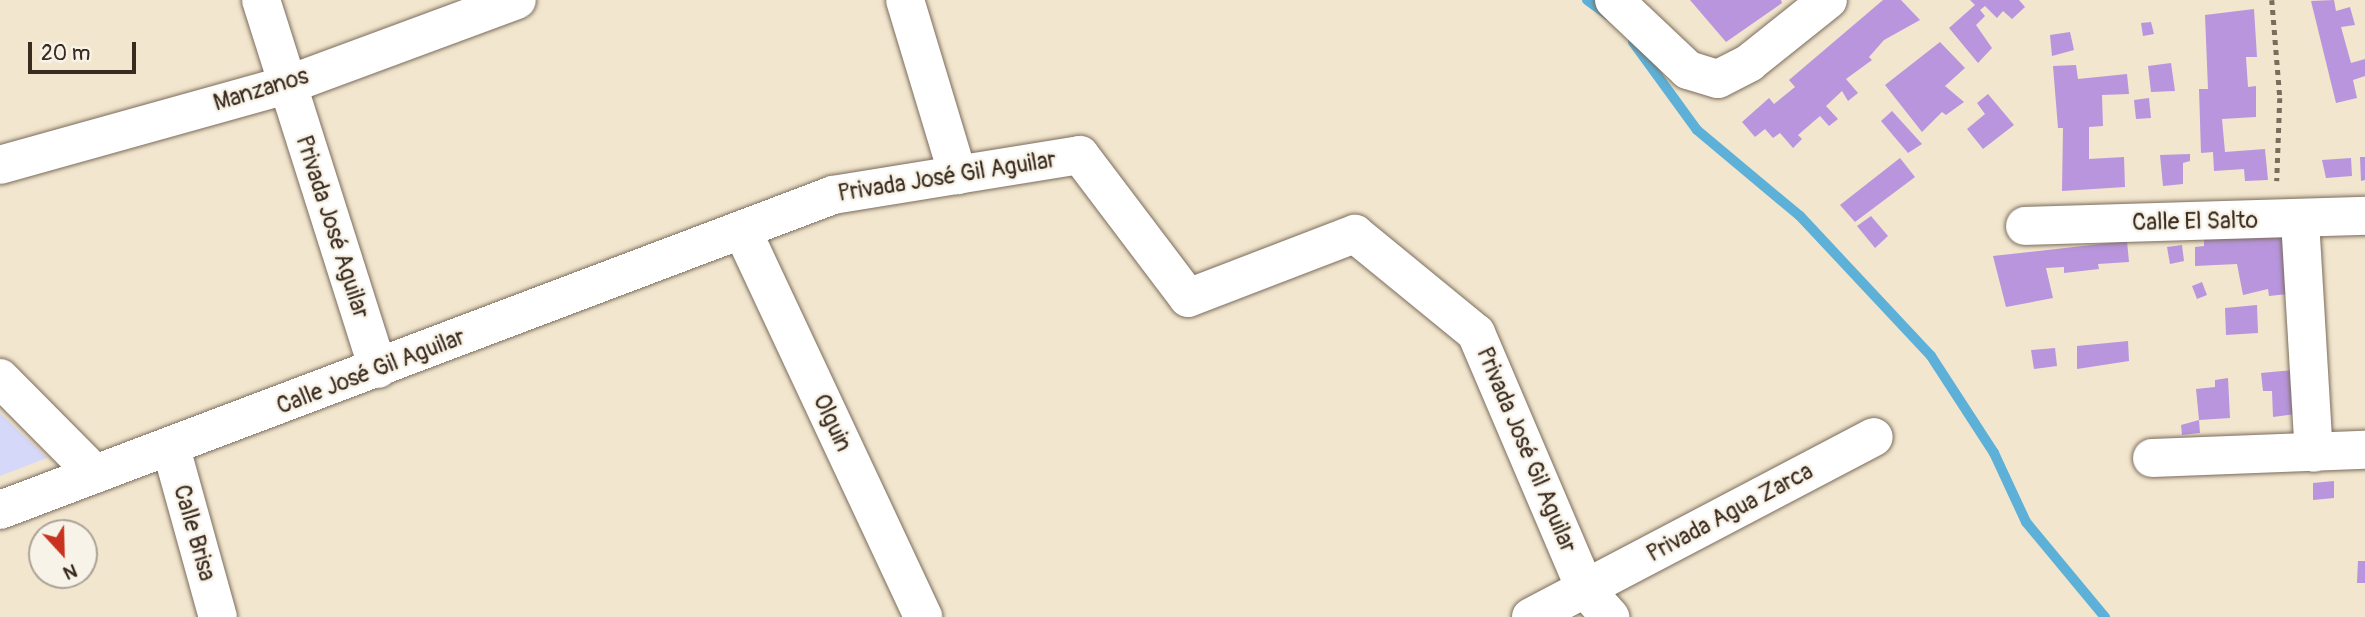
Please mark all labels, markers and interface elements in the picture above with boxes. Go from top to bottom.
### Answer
scale bar [32,28,140,72]
text: 20 m [41,40,90,67]
street label: Manzanos [210,63,312,117]
street label: Privada José Aguilar [289,132,375,322]
street label: Privada José Gil Aguilar [836,146,1058,208]
street label: Calle El Salto [2132,207,2258,237]
street label: Calle José Gil Aguilar [273,323,469,421]
street label: Privada José Gil Aguilar [1470,343,1582,557]
street label: Olguin [807,390,857,456]
street label: Privada Agua Zarca [1642,458,1818,568]
street label: Calle Brisa [167,482,221,584]
north arrow [28,519,98,589]
text: N [60,558,81,585]

